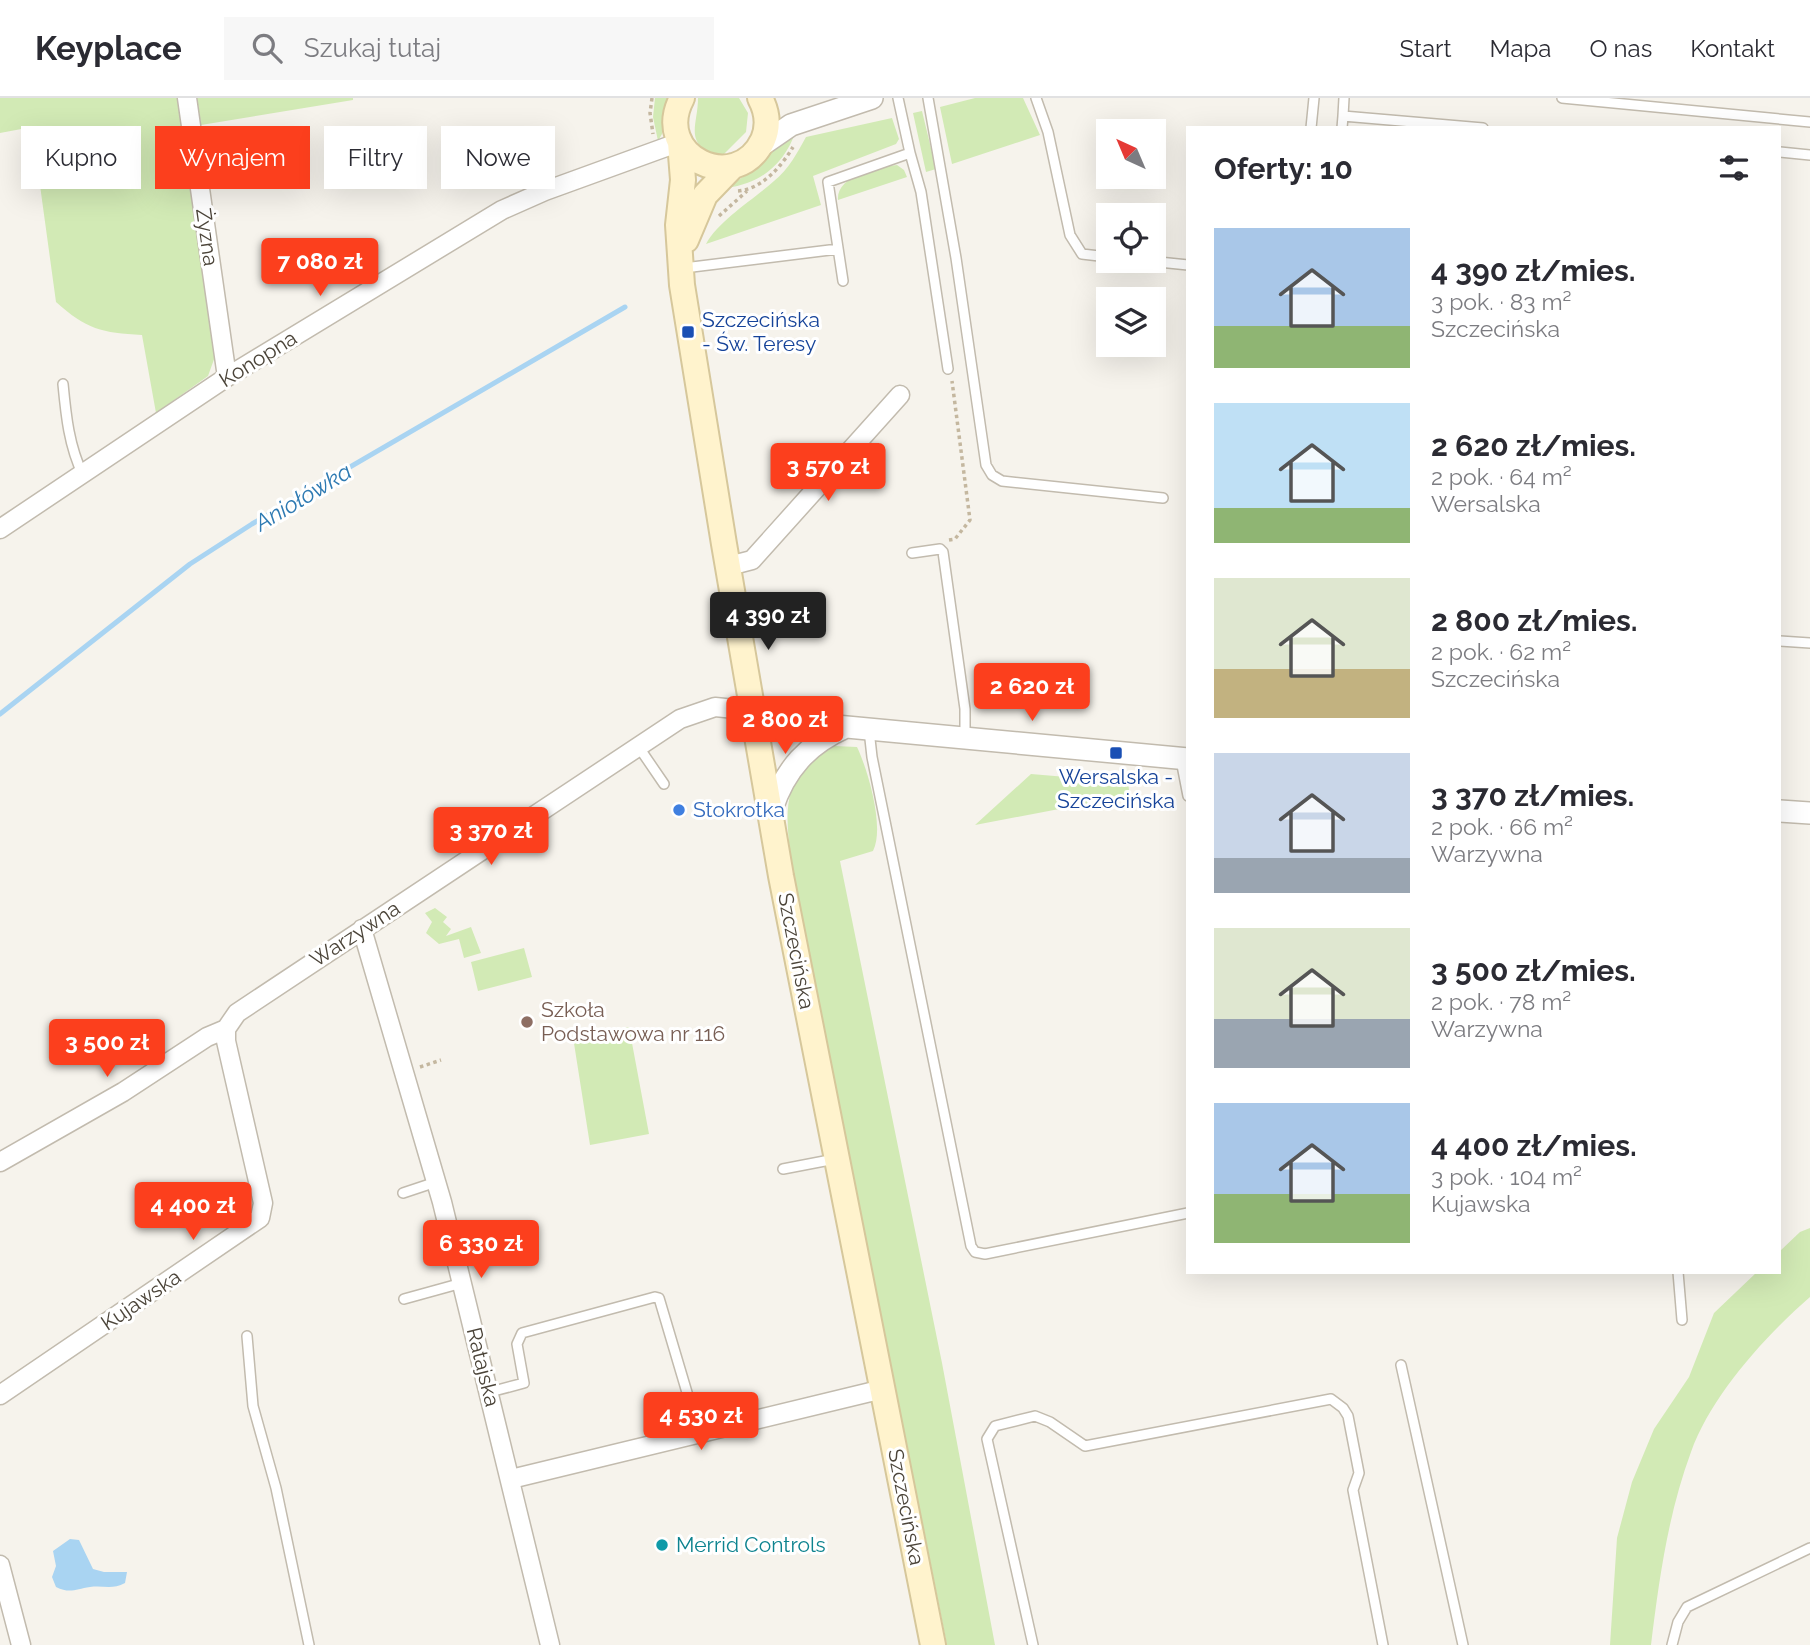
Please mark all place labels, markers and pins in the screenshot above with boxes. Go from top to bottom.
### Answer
pin: 7 080 zł [248,238,392,298]
place label: Szczecińska - Św. Teresy [702,307,820,356]
marker: Szczecińska - Św. Teresy [680,324,696,340]
pin: 3 570 zł [756,444,900,503]
pin: 4 390 zł [696,592,840,652]
pin: 2 620 zł [960,664,1104,723]
pin: 2 800 zł [713,696,857,756]
marker: Wersalska - Szczecińska [1108,745,1124,761]
place label: Wersalska - Szczecińska [1057,764,1175,813]
place label: Stokrotka [693,797,785,822]
marker: Stokrotka [671,802,687,818]
pin: 3 370 zł [419,808,563,867]
place label: Szkoła Podstawowa nr 116 [541,997,725,1046]
marker: Szkoła Podstawowa nr 116 [519,1014,535,1030]
pin: 3 500 zł [35,1020,179,1079]
pin: 4 400 zł [121,1182,265,1242]
pin: 6 330 zł [409,1220,553,1280]
pin: 4 530 zł [629,1392,773,1452]
place label: Merrid Controls [676,1532,826,1557]
marker: Merrid Controls [654,1537,670,1553]

